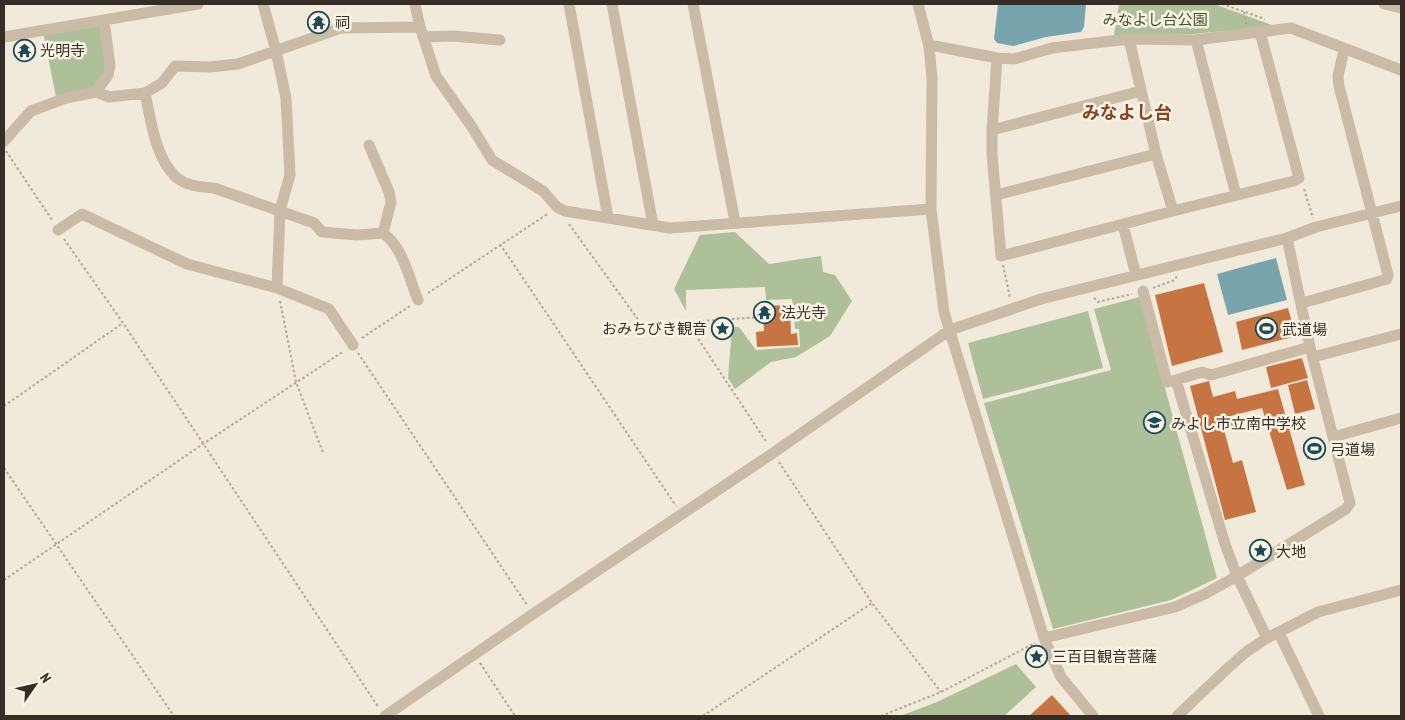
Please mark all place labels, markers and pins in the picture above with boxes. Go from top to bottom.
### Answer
temple icon: 祠 [307,10,331,34]
place label: 祠 [335,13,350,32]
temple icon: 光明寺 [12,38,36,62]
place label: 光明寺 [40,41,85,60]
temple icon: 法光寺 [753,300,777,324]
place label: 法光寺 [781,303,826,322]
place icon: おみちびき観音 [711,316,735,340]
sports icon: 武道場 [1254,317,1278,341]
place label: おみちびき観音 [602,319,707,338]
place label: 武道場 [1282,320,1327,339]
school or university icon: みよし市立南中学校 [1143,411,1167,435]
place label: みよし市立南中学校 [1171,414,1306,433]
sports icon: 弓道場 [1302,437,1326,461]
place label: 弓道場 [1330,440,1375,459]
place icon: 大地 [1248,539,1272,563]
place label: 大地 [1276,542,1306,561]
place icon: 三百目観音菩薩 [1024,644,1048,668]
place label: 三百目観音菩薩 [1052,647,1157,666]

